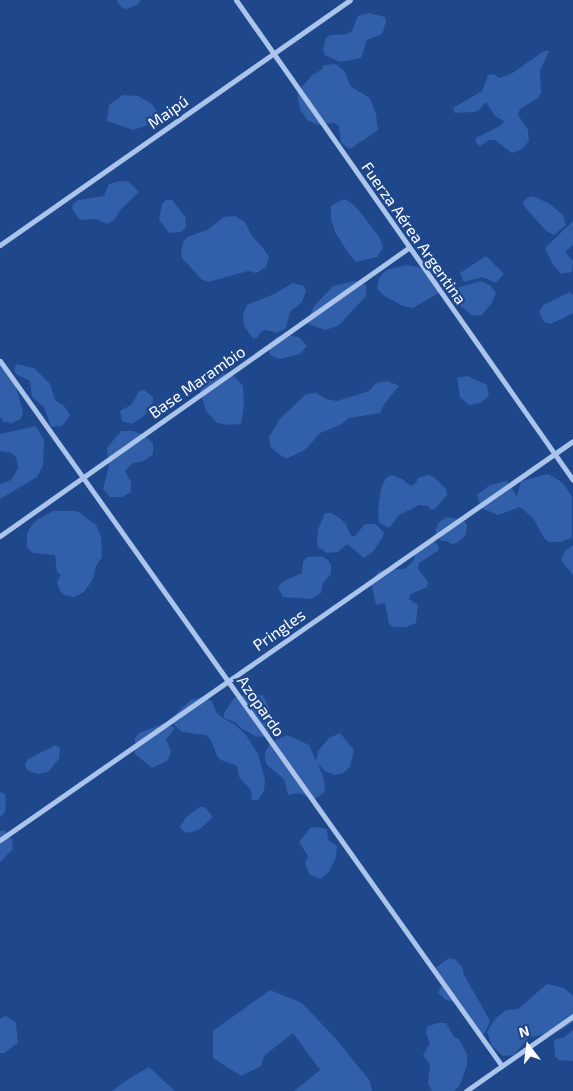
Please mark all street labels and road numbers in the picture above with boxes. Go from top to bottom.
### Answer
street label: Maipú [144,91,192,133]
street label: Fuerza Aérea Argentina [357,158,471,308]
street label: Base Marambio [145,342,249,422]
street label: Pringles [249,605,309,655]
street label: Azopardo [233,672,289,740]

